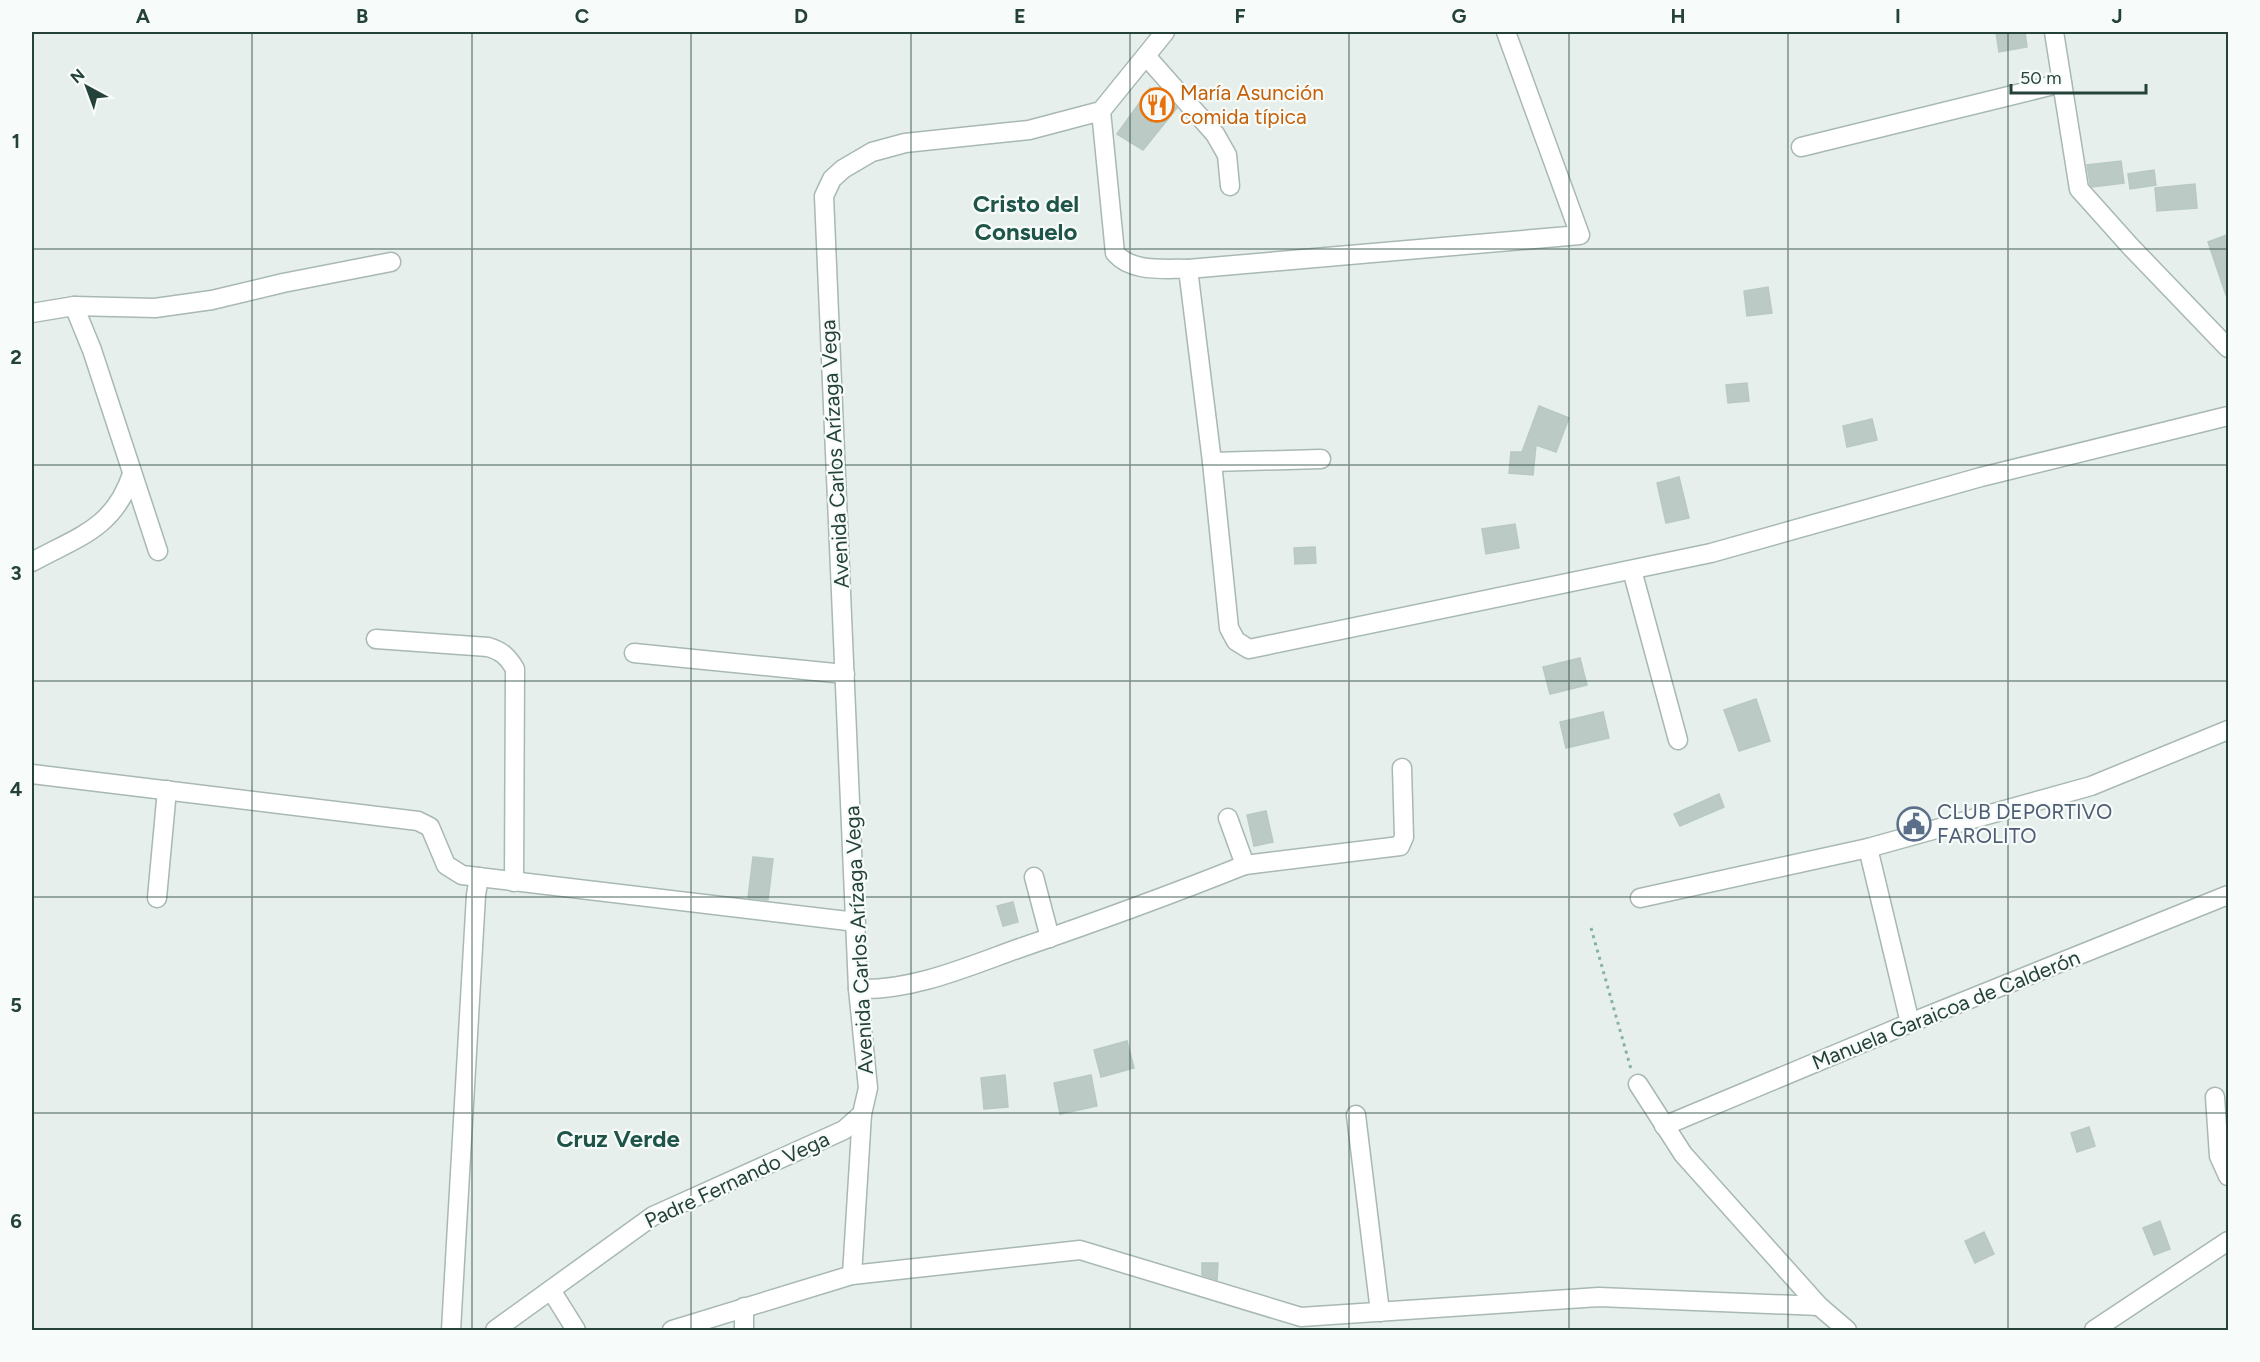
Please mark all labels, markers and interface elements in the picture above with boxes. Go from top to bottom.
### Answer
text: A [136,4,151,28]
text: B [356,4,368,28]
text: C [575,4,589,28]
text: D [794,4,808,28]
text: E [1014,4,1026,28]
text: F [1234,4,1246,28]
text: G [1452,4,1467,28]
text: H [1671,4,1686,28]
text: I [1895,4,1901,28]
text: J [2111,4,2123,28]
north arrow [57,57,117,117]
scale bar [2011,57,2146,95]
text: N [67,65,88,87]
text: 50 m [2020,67,2062,89]
place label: María Asunción comida típica [1180,80,1324,129]
restaurant icon: María Asunción comida típica [1139,87,1175,123]
text: 1 [12,129,20,153]
district label: Cristo del Consuelo [973,189,1079,246]
street label: Avenida Carlos Arízaga Vega [815,319,854,589]
text: 2 [10,345,22,369]
text: 3 [10,561,22,585]
text: 4 [10,777,23,801]
place label: CLUB DEPORTIVO FAROLITO [1937,799,2112,848]
street label: Avenida Carlos Arízaga Vega [839,805,878,1075]
public building icon: CLUB DEPORTIVO FAROLITO [1896,806,1932,842]
street label: Manuela Garaicoa de Calderón [1808,944,2083,1075]
text: 5 [10,993,22,1017]
district label: Cruz Verde [556,1124,680,1153]
street label: Padre Fernando Vega [641,1126,833,1233]
text: 6 [10,1209,22,1233]

